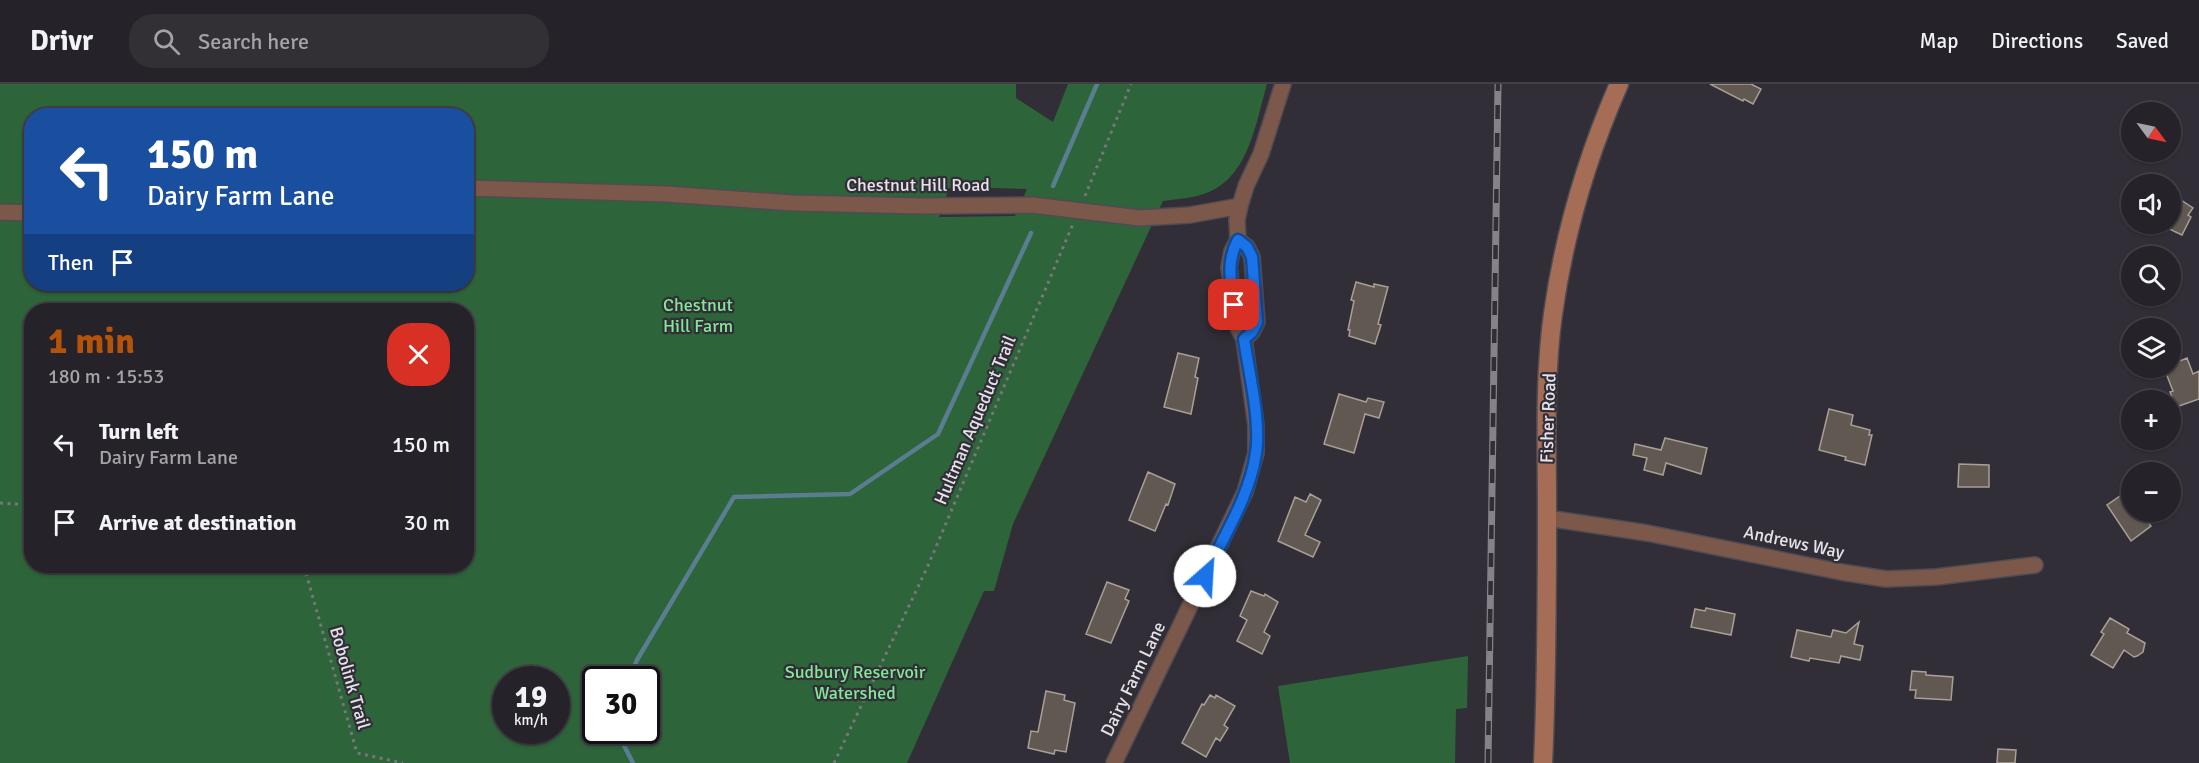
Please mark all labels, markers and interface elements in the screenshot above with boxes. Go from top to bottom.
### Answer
search box [129,14,549,68]
text: Drivr [30,24,93,58]
icon: search [150,25,183,58]
text: Search here [198,28,309,55]
text: Map [1920,28,1958,54]
text: Directions [1991,28,2083,54]
text: Saved [2116,28,2169,54]
north arrow [2121,102,2181,162]
map controls [2121,102,2181,522]
text: 150 m [147,129,258,180]
icon: left [48,132,126,210]
street label: Chestnut Hill Road [846,174,990,196]
button: sound [2121,174,2181,234]
text: Dairy Farm Lane [147,180,335,213]
icon: arrive [106,246,139,279]
button: search [2121,246,2181,306]
text: Then [48,249,94,276]
pin [1208,279,1259,330]
icon: arrive [1217,288,1250,321]
park label: Chestnut Hill Farm [663,294,733,337]
button: layers [2121,318,2181,378]
text: 1 min [48,319,135,364]
button: close [387,323,450,386]
street label: Hultman Aqueduct Trail [929,332,1021,508]
text: 180 m · 15:53 [48,364,164,389]
street label: Fisher Road [1535,373,1561,463]
button: + [2121,390,2181,450]
text: Turn left [99,418,179,445]
icon: left [48,428,81,461]
text: 150 m [392,431,450,458]
text: Dairy Farm Lane [99,445,238,470]
button: − [2121,462,2181,522]
icon: arrive [48,506,81,539]
text: Arrive at destination [99,509,296,536]
text: 30 m [404,509,450,536]
street label: Andrews Way [1742,521,1847,564]
position arrow [1173,544,1237,608]
street label: Dairy Farm Lane [1096,618,1170,740]
street label: Bobolink Trail [325,624,375,732]
park label: Sudbury Reservoir Watershed [785,661,926,704]
speed limit sign: 30 [582,666,660,744]
text: 19 [515,679,547,716]
text: km/h [514,711,548,729]

